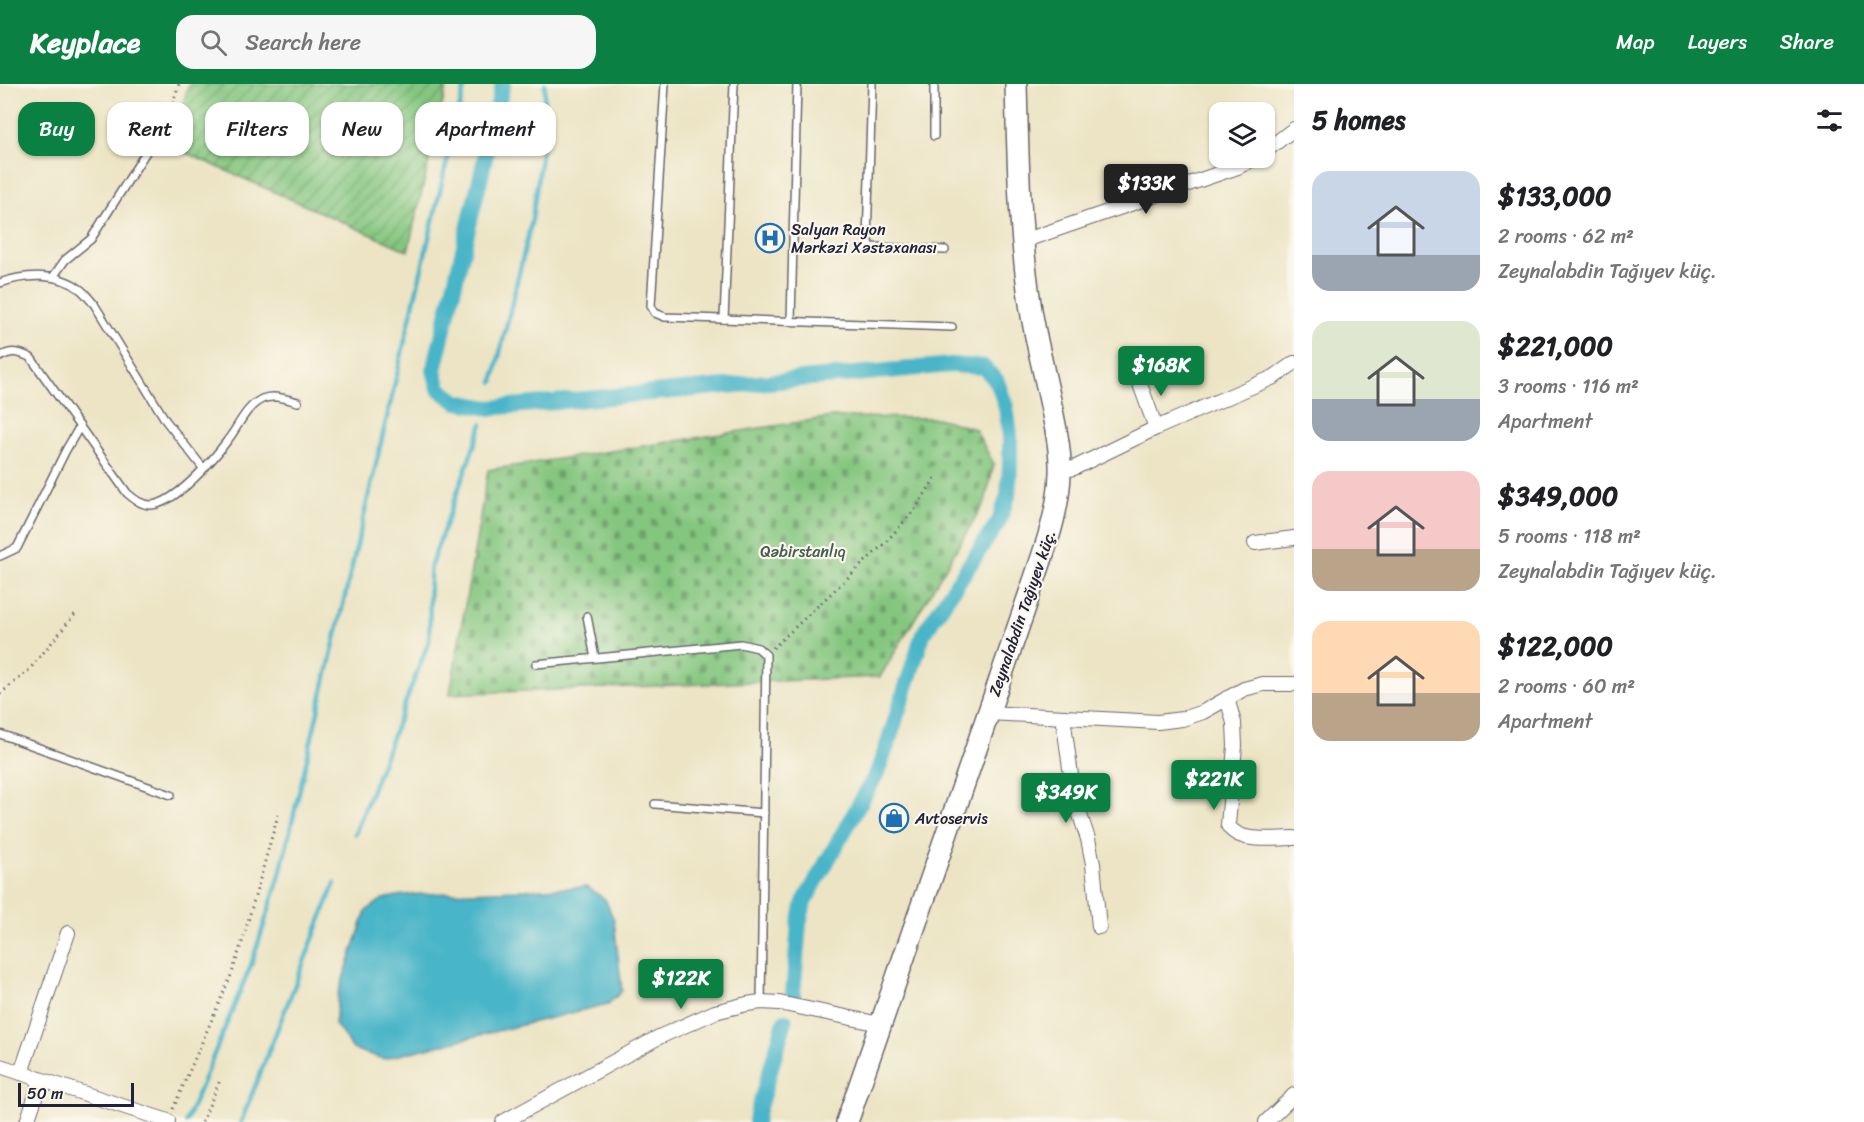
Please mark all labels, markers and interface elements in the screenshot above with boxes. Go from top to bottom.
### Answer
search box [176,15,596,69]
text: Keyplace [30,18,140,67]
text: Search here [245,23,361,62]
text: Map [1616,23,1655,61]
text: Layers [1688,23,1747,61]
text: Share [1780,23,1834,61]
icon: search [197,26,230,59]
text: 5 homes [1312,97,1405,143]
chip: Buy [18,102,95,156]
chip: Rent [107,102,193,156]
chip: Filters [205,102,309,156]
chip: New [321,102,403,156]
chip: Apartment [415,102,556,156]
map controls [1209,102,1275,168]
button: layers [1209,102,1275,168]
icon: filters [1813,104,1846,137]
pin: $133K [1104,164,1188,215]
text: $133K [1118,166,1174,201]
text: $133,000 [1498,173,1612,219]
icon: home [1360,195,1432,267]
place label: Salyan Rayon Mərkəzi Xəstəxanası [791,215,937,262]
text: 2 rooms · 62 m² [1498,219,1634,254]
hospital icon: Salyan Rayon Mərkəzi Xəstəxanası [754,222,786,254]
text: Zeynalabdin Tağıyev küç. [1498,254,1717,289]
text: $221,000 [1498,323,1613,369]
icon: home [1360,345,1432,417]
pin: $168K [1119,346,1203,397]
text: $168K [1132,348,1190,383]
text: 3 rooms · 116 m² [1498,369,1639,404]
text: Apartment [1498,404,1592,439]
text: $349,000 [1498,473,1618,519]
icon: home [1360,495,1432,567]
text: 5 rooms · 118 m² [1498,519,1641,554]
street label: Zeynalabdin Tağıyev küç. [980,526,1064,700]
park label: Qəbirstanlıq [760,537,846,566]
text: Zeynalabdin Tağıyev küç. [1498,554,1717,589]
text: $122,000 [1498,623,1613,669]
icon: home [1360,645,1432,717]
text: 2 rooms · 60 m² [1498,669,1635,704]
text: Apartment [1498,704,1592,739]
pin: $221K [1172,760,1256,811]
text: $221K [1185,762,1243,797]
pin: $349K [1024,773,1108,824]
text: $349K [1035,775,1097,810]
shop icon: Avtoservis [878,802,910,834]
place label: Avtoservis [914,804,988,833]
pin: $122K [639,959,723,1010]
text: $122K [652,961,710,996]
text: 50 m [27,1079,63,1108]
scale bar [18,1080,134,1108]

